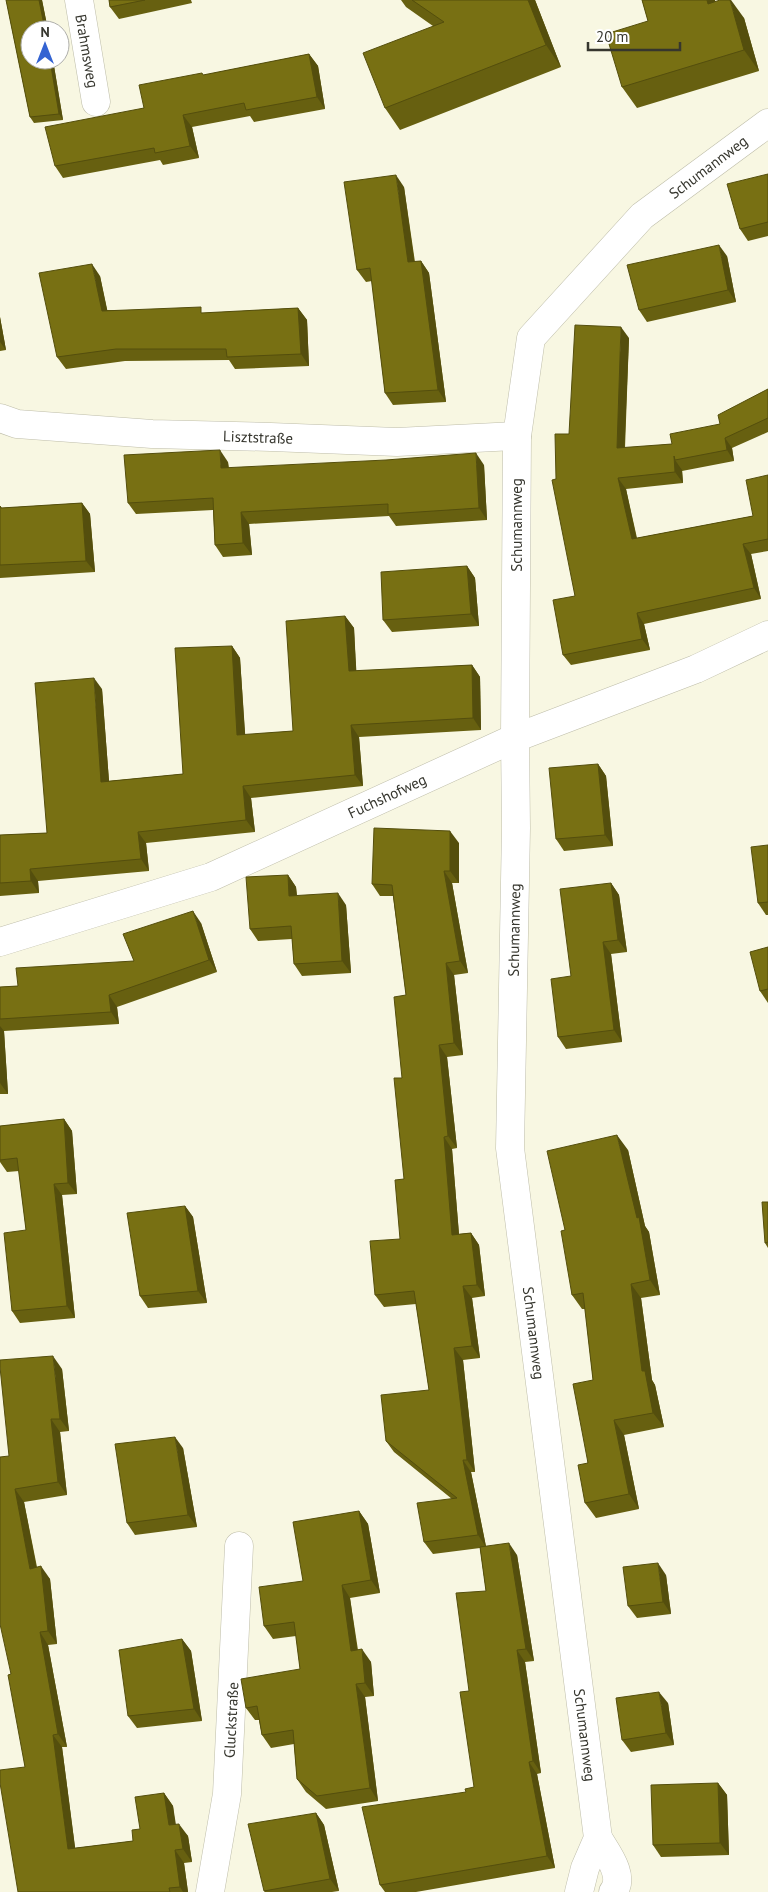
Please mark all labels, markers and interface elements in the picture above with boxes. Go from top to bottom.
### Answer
street label: Brahmsweg [71,13,103,89]
north arrow [20,20,70,70]
scale bar [588,20,680,52]
text: N [40,23,50,41]
text: 20 m [596,27,629,46]
street label: Schumannweg [665,131,751,203]
street label: Lisztstraße [223,426,293,448]
street label: Schumannweg [507,478,526,572]
street label: Fuchshofweg [345,770,429,822]
street label: Schumannweg [504,883,524,977]
street label: Schumannweg [519,1285,549,1381]
street label: Gluckstraße [220,1682,242,1758]
street label: Schumannweg [570,1687,600,1783]

